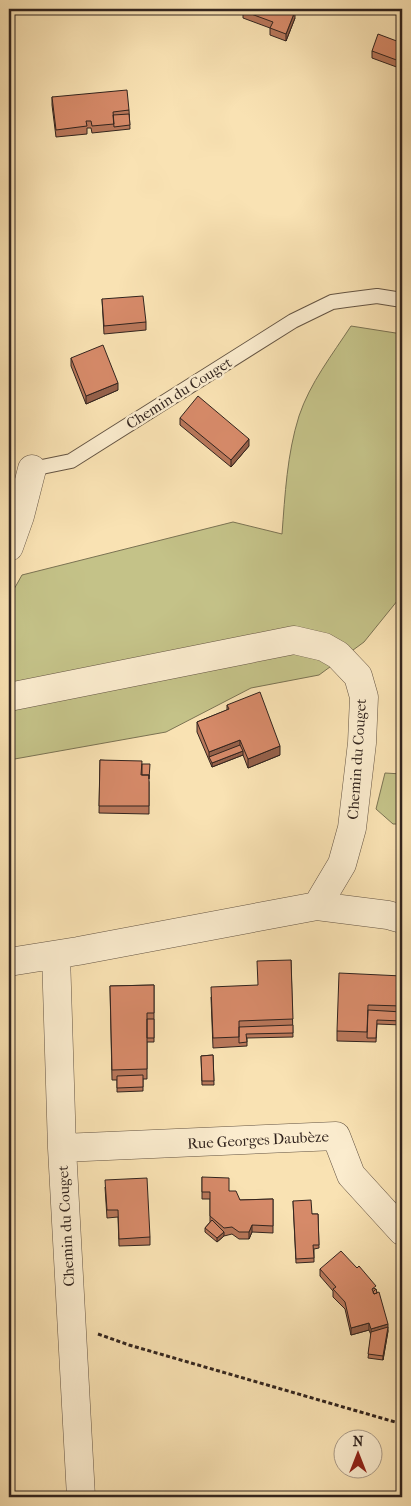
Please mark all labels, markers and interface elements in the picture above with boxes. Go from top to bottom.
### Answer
street label: Chemin du Couget [123,353,236,433]
street label: Chemin du Couget [344,697,370,820]
street label: Rue Georges Daubèze [187,1127,330,1153]
street label: Chemin du Couget [54,1164,78,1287]
north arrow [334,1428,384,1478]
text: N [353,1433,364,1450]

